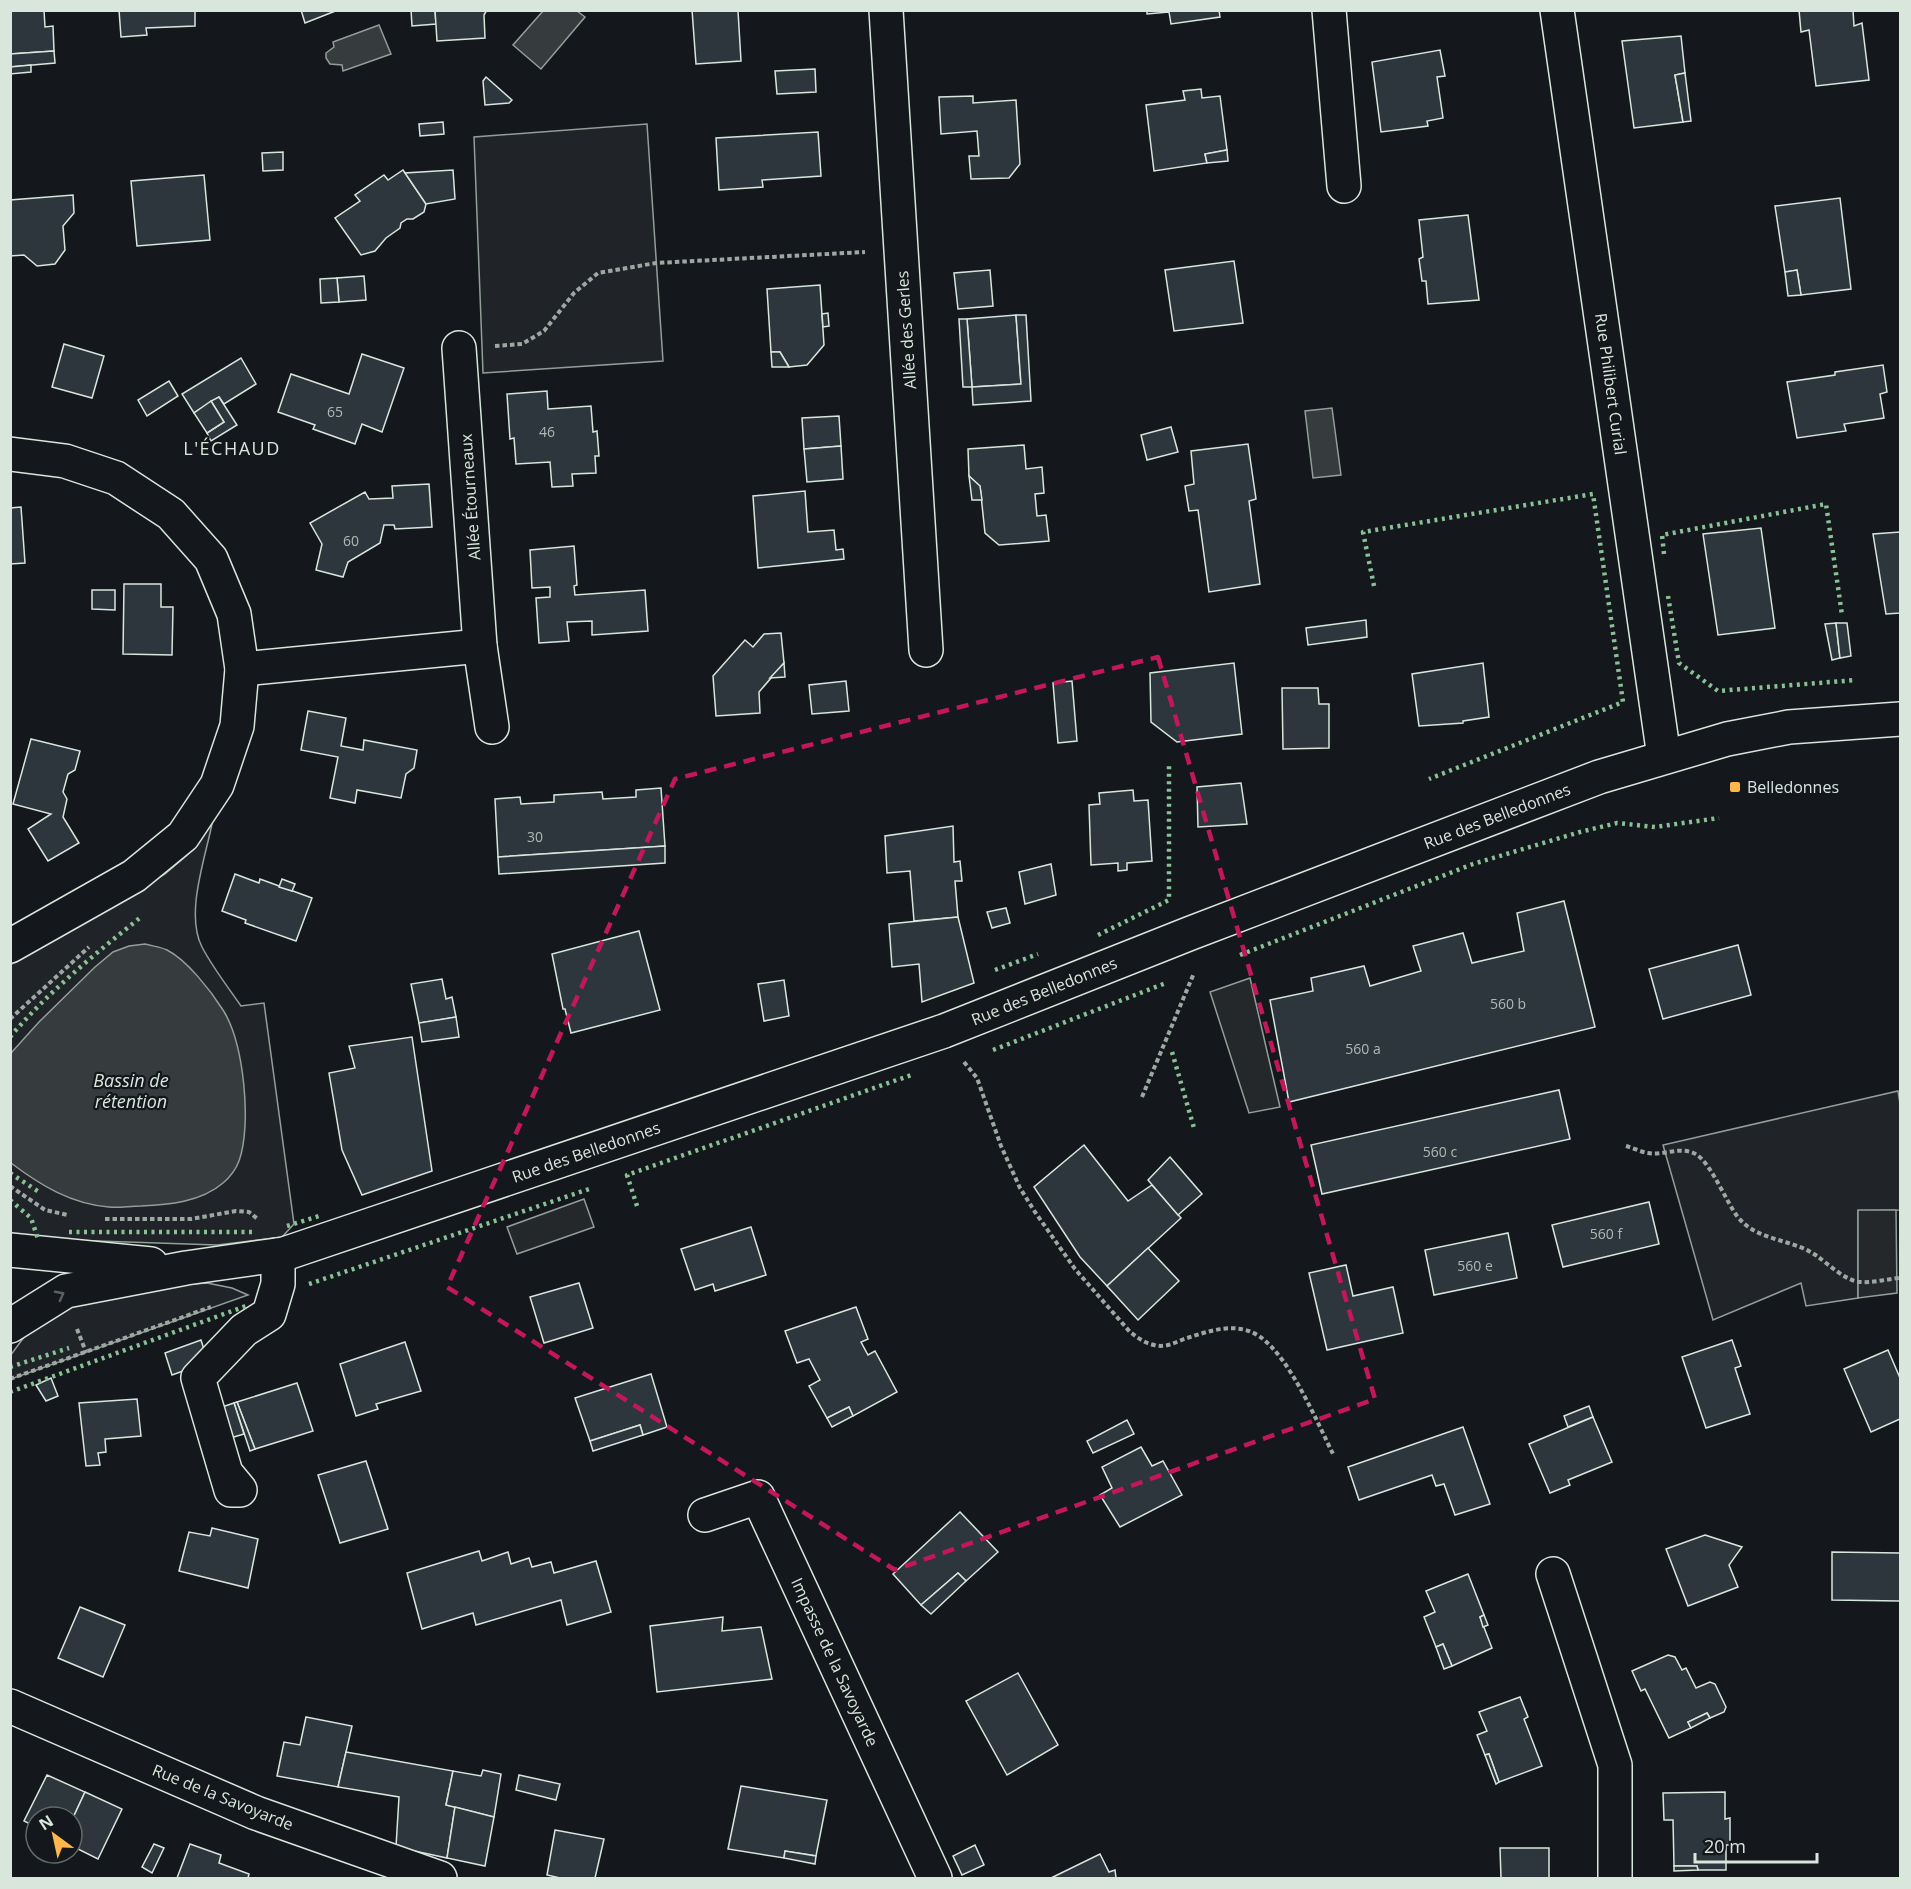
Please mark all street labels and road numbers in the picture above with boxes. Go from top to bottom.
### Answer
street label: Allée des Gerles [891,270,921,390]
street label: Rue Philibert Curial [1590,312,1632,456]
street label: Allée Étourneaux [455,432,485,561]
street label: Rue des Belledonnes [1421,778,1573,854]
street label: Rue des Belledonnes [968,952,1120,1030]
street label: Rue des Belledonnes [509,1116,663,1188]
street label: Impasse de la Savoyarde [786,1574,884,1750]
street label: Rue de la Savoyarde [149,1759,297,1835]

